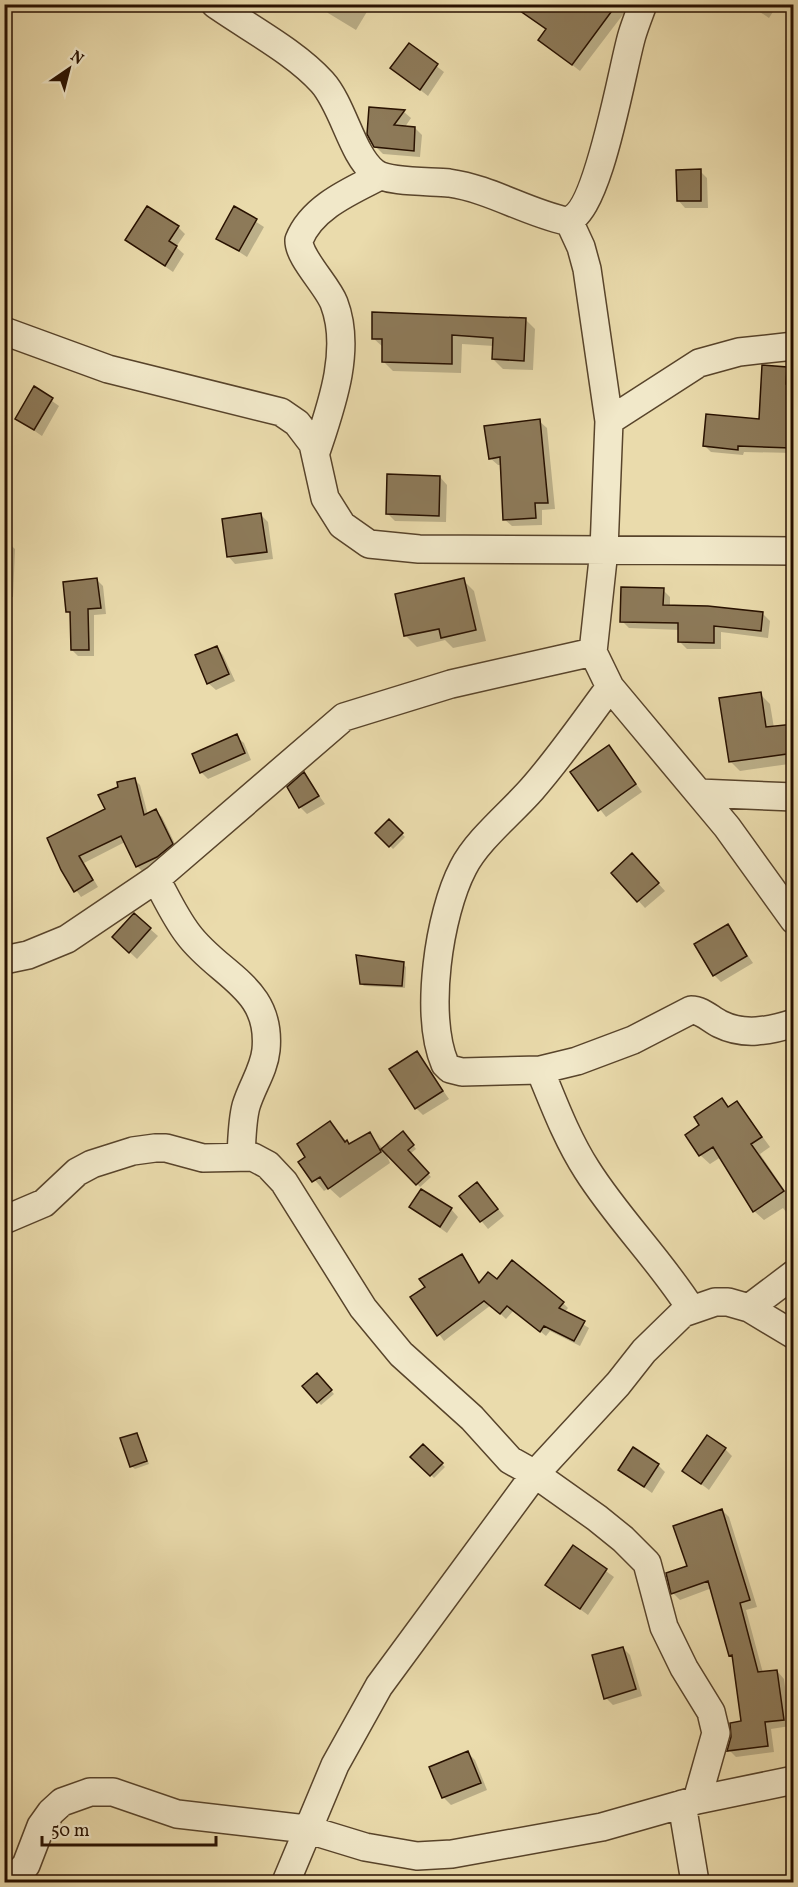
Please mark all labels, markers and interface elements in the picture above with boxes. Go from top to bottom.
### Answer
north arrow [39,39,99,99]
text: N [65,46,88,71]
scale bar [42,1809,216,1847]
text: 50 m [51,1819,90,1844]

